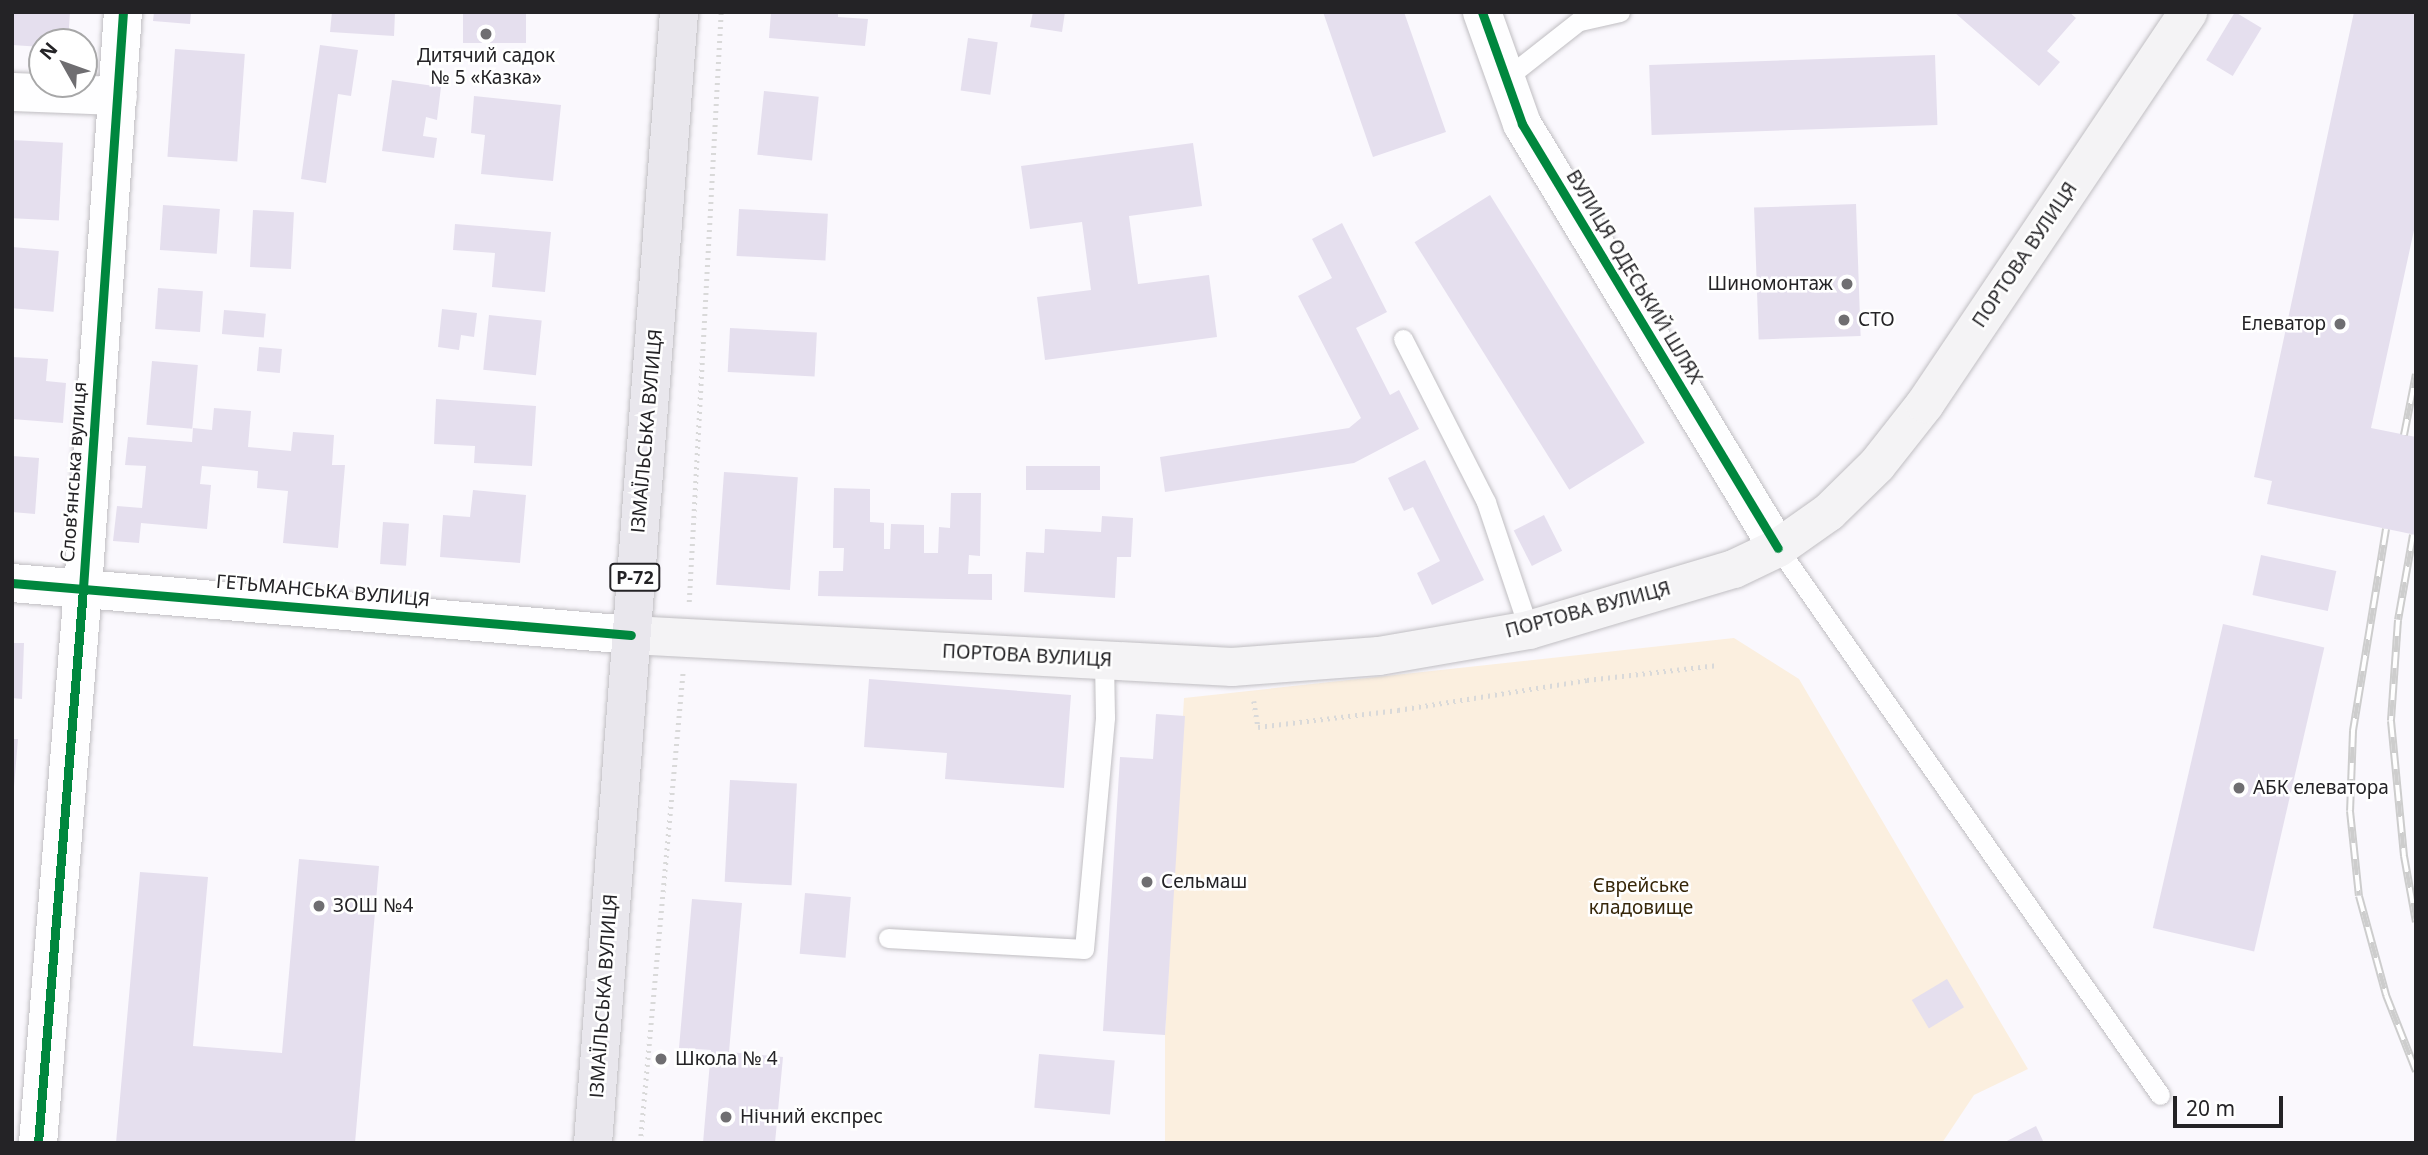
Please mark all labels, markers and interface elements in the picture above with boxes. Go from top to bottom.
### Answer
marker: Дитячий садок № 5 «Казка» [478,26,494,42]
north arrow [28,28,98,98]
text: N [34,37,63,65]
place label: Дитячий садок № 5 «Казка» [417,45,555,89]
street label: ВУЛИЦЯ ОДЕСЬКИЙ ШЛЯХ [1561,166,1707,388]
street label: ПОРТОВА ВУЛИЦЯ [1968,178,2082,332]
place label: Шиномонтаж [1708,273,1833,295]
marker: Шиномонтаж [1839,276,1855,292]
place label: СТО [1858,309,1895,331]
marker: СТО [1836,312,1852,328]
place label: Елеватор [2241,313,2326,335]
marker: Елеватор [2332,316,2348,332]
street label: ІЗМАЇЛЬСЬКА ВУЛИЦЯ [627,328,667,534]
street label: Словʼянська вулиця [56,381,92,563]
road number: Р-72 [609,562,661,592]
street label: ГЕТЬМАНСЬКА ВУЛИЦЯ [215,570,431,612]
street label: ПОРТОВА ВУЛИЦЯ [1503,577,1673,643]
street label: ПОРТОВА ВУЛИЦЯ [941,640,1113,672]
place label: АБК елеватора [2253,777,2389,799]
marker: АБК елеватора [2231,780,2247,796]
place label: Сельмаш [1161,871,1247,893]
marker: Сельмаш [1139,874,1155,890]
park label: Єврейське кладовище [1589,875,1693,919]
street label: ІЗМАЇЛЬСЬКА ВУЛИЦЯ [585,893,623,1099]
place label: ЗОШ №4 [333,895,413,917]
marker: ЗОШ №4 [311,898,327,914]
place label: Школа № 4 [675,1048,778,1070]
marker: Школа № 4 [653,1051,669,1067]
scale bar [2176,1082,2286,1126]
text: 20 m [2186,1094,2235,1122]
place label: Нічний експрес [740,1106,883,1128]
marker: Нічний експрес [718,1109,734,1125]

